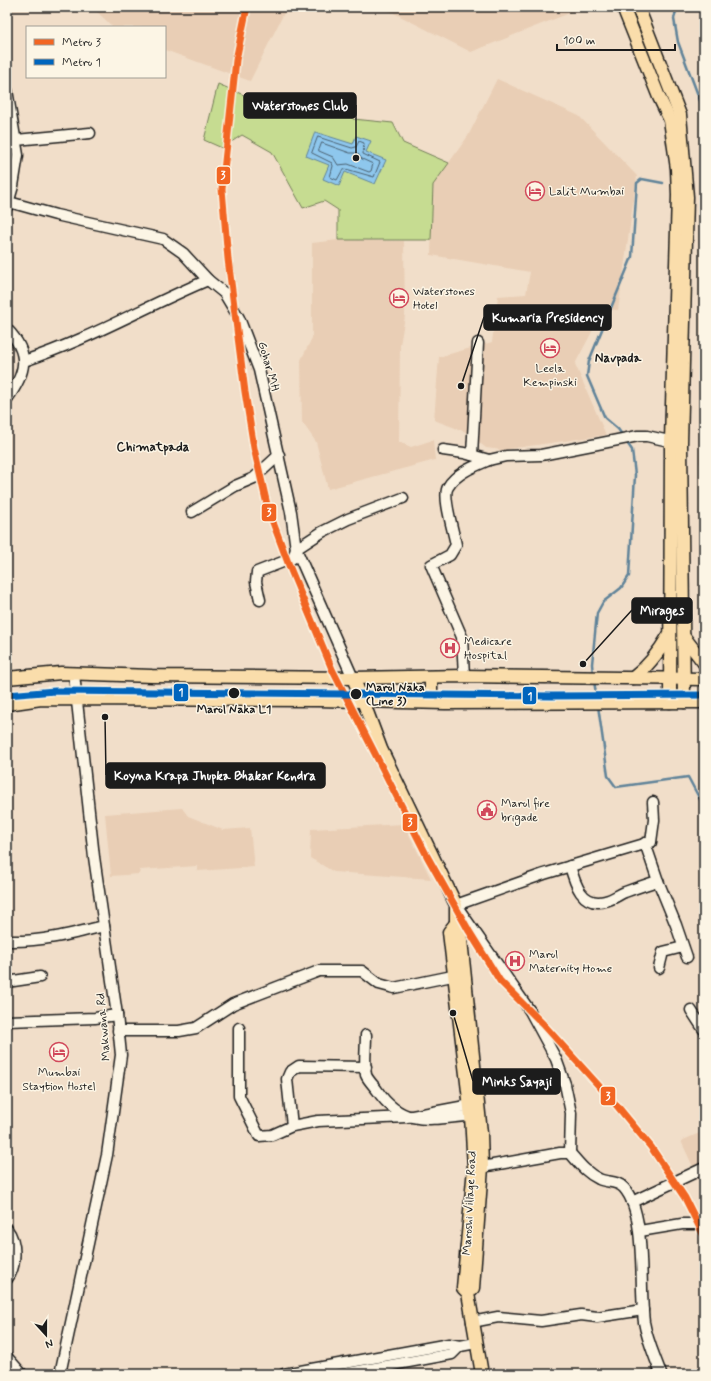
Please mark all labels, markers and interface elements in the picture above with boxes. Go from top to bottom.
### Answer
legend [26,26,166,78]
scale bar [557,26,675,52]
text: 100 m [563,33,595,49]
text: Metro 3 [62,35,101,51]
text: Metro 1 [62,55,101,71]
callout: Waterstones Club [244,93,356,118]
text: Waterstones Club [251,98,348,115]
line badge: 3 [216,166,231,185]
text: 3 [221,169,226,183]
hotel icon: Lalit Mumbai [524,180,546,202]
place label: Lalit Mumbai [549,184,624,200]
place label: Waterstones Hotel [413,284,475,314]
hotel icon: Waterstones Hotel [388,287,410,309]
callout: Kumaria Presidency [484,305,611,330]
text: Kumaria Presidency [492,310,604,327]
hotel icon: Leela Kempinski [539,337,561,359]
street label: Gohar MH [253,340,283,393]
district label: Navpada [595,350,642,367]
place label: Leela Kempinski [523,361,577,391]
district label: Chimatpada [117,439,190,456]
line badge: 3 [261,503,277,522]
text: 3 [267,506,272,520]
callout: Mirages [632,598,692,623]
text: Mirages [640,603,684,622]
place label: Medicare Hospital [464,634,512,664]
hospital icon: Medicare Hospital [439,637,461,659]
place label: Marol Naka (Line 3) [366,680,425,710]
line badge: 1 [173,683,189,702]
text: 1 [179,686,184,700]
marker: Marol Naka L1 [227,686,241,700]
line badge: 1 [522,686,537,705]
marker: Marol Naka (Line 3) [349,687,363,701]
text: 1 [528,690,533,704]
place label: Marol Naka L1 [197,702,271,718]
callout: Koyna Krapa Jhupka Bhakar Kendra [106,763,325,788]
text: Koyna Krapa Jhupka Bhakar Kendra [114,768,316,785]
place label: Marol fire brigade [501,796,550,826]
public building icon: Marol fire brigade [476,799,498,821]
line badge: 3 [402,813,418,832]
text: 3 [408,816,413,830]
place label: Marol Maternity Home [529,947,612,977]
hospital icon: Marol Maternity Home [504,950,526,972]
street label: Makwana Rd [93,992,115,1062]
hotel icon: Mumbai Staytion Hostel [48,1041,70,1063]
place label: Mumbai Staytion Hostel [22,1065,96,1095]
callout: Minks Sayaji [473,1069,560,1094]
text: Minks Sayaji [482,1074,552,1091]
line badge: 3 [600,1086,616,1106]
text: 3 [606,1090,611,1104]
street label: Maroshi Village Road [459,1150,481,1256]
north arrow [26,1315,66,1355]
text: N [43,1336,55,1351]

